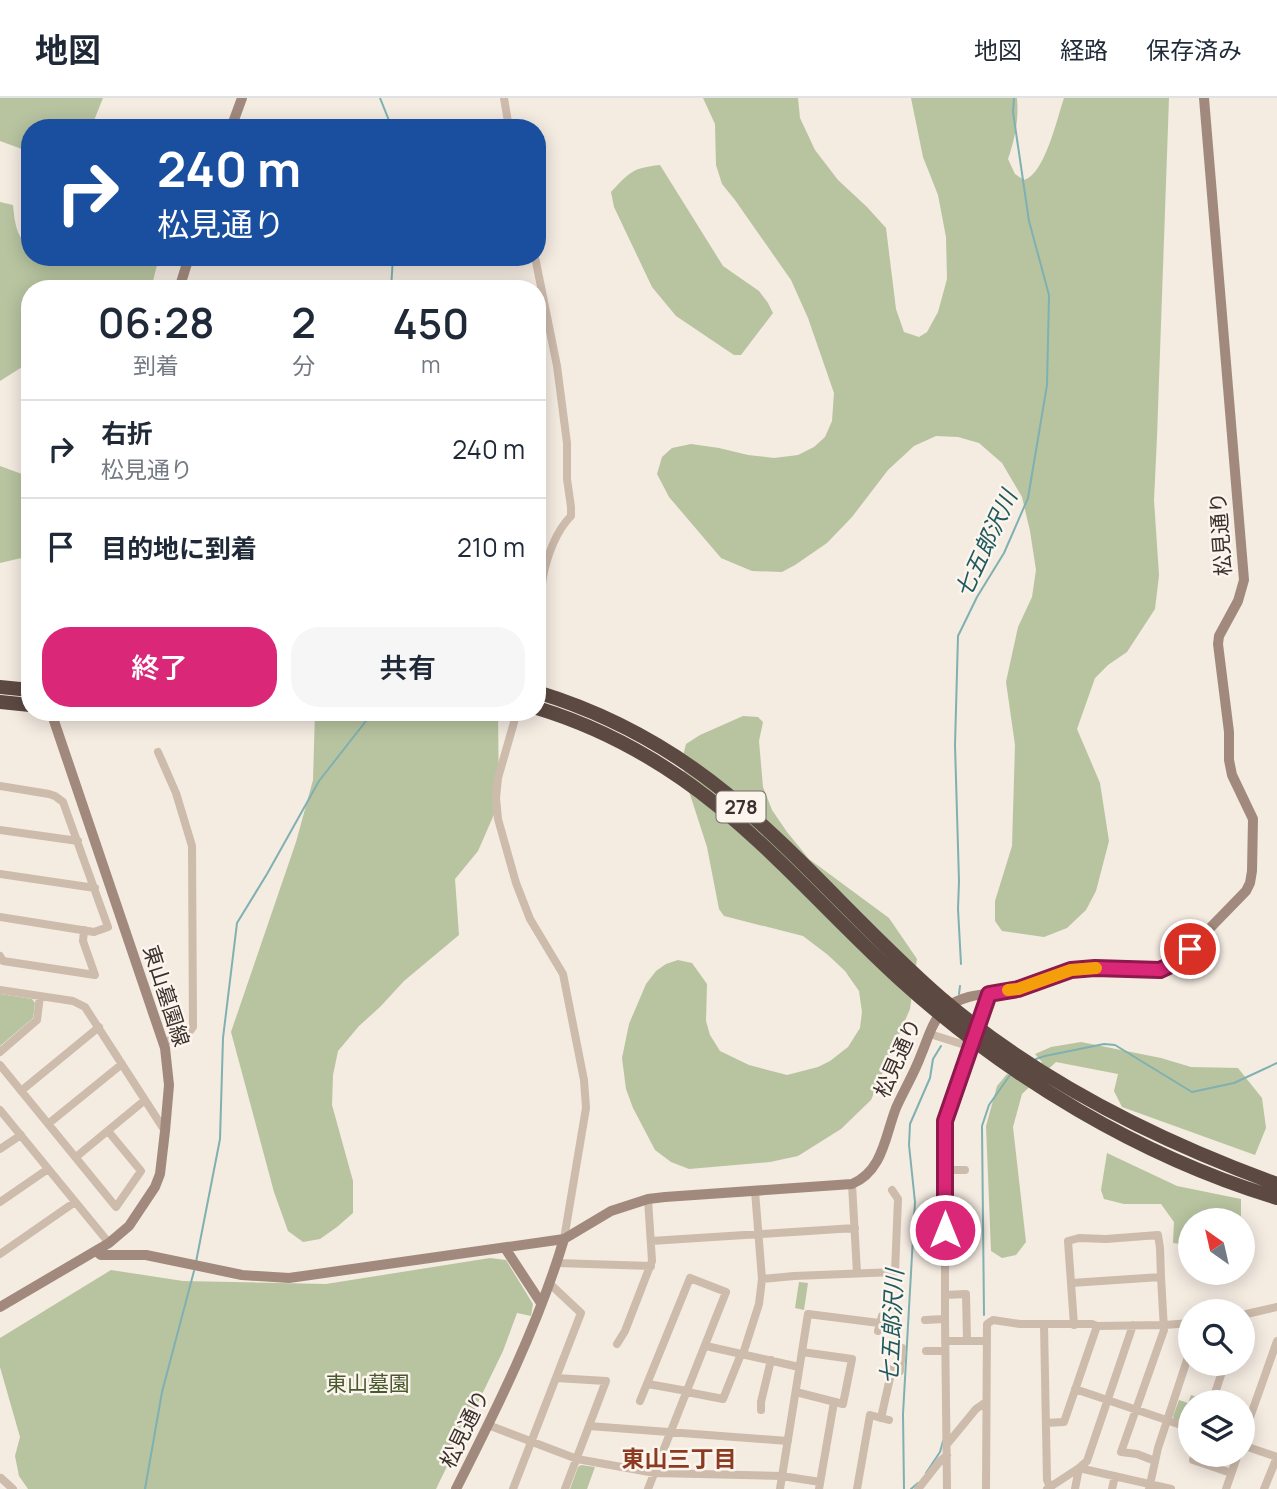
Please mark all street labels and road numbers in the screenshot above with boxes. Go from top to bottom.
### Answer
street label: 松見通り [1203,491,1237,577]
road number: 278 [716,792,766,822]
street label: 東山墓園線 [137,941,196,1050]
street label: 松見通り [867,1014,927,1102]
street label: 松見通り [433,1385,495,1472]

